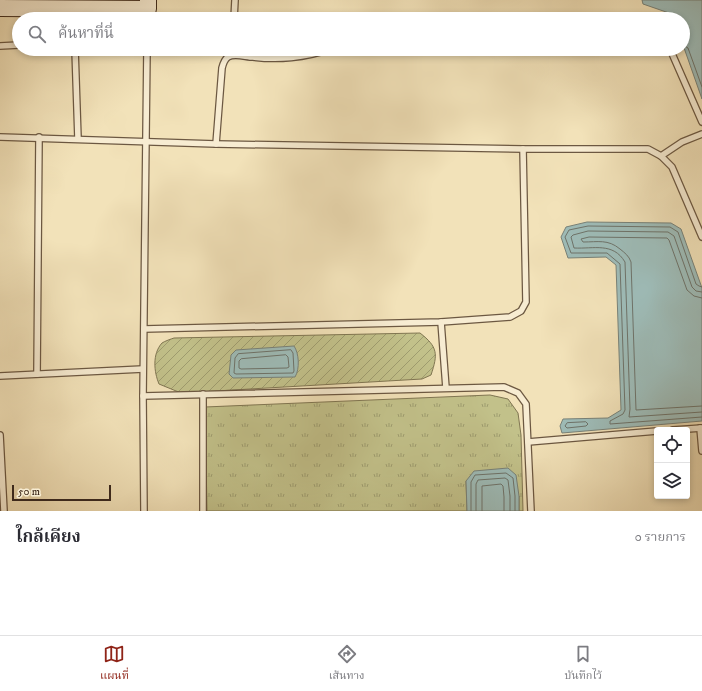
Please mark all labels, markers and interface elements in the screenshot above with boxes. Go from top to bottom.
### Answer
search box [12,12,690,56]
icon: search [26,23,48,45]
text: ค้นหาที่นี่ [58,24,114,43]
map controls [654,427,690,499]
button: locate [654,427,690,463]
button: layers [654,463,690,499]
scale bar [12,483,111,502]
text: 50 m [18,485,40,499]
text: ใกล้เคียง [16,526,81,548]
text: 0 รายการ [635,529,686,545]
tab: แผนที่ [100,643,129,685]
tab: เส้นทาง [329,643,365,685]
tab: บันทึกไว้ [565,643,602,685]

